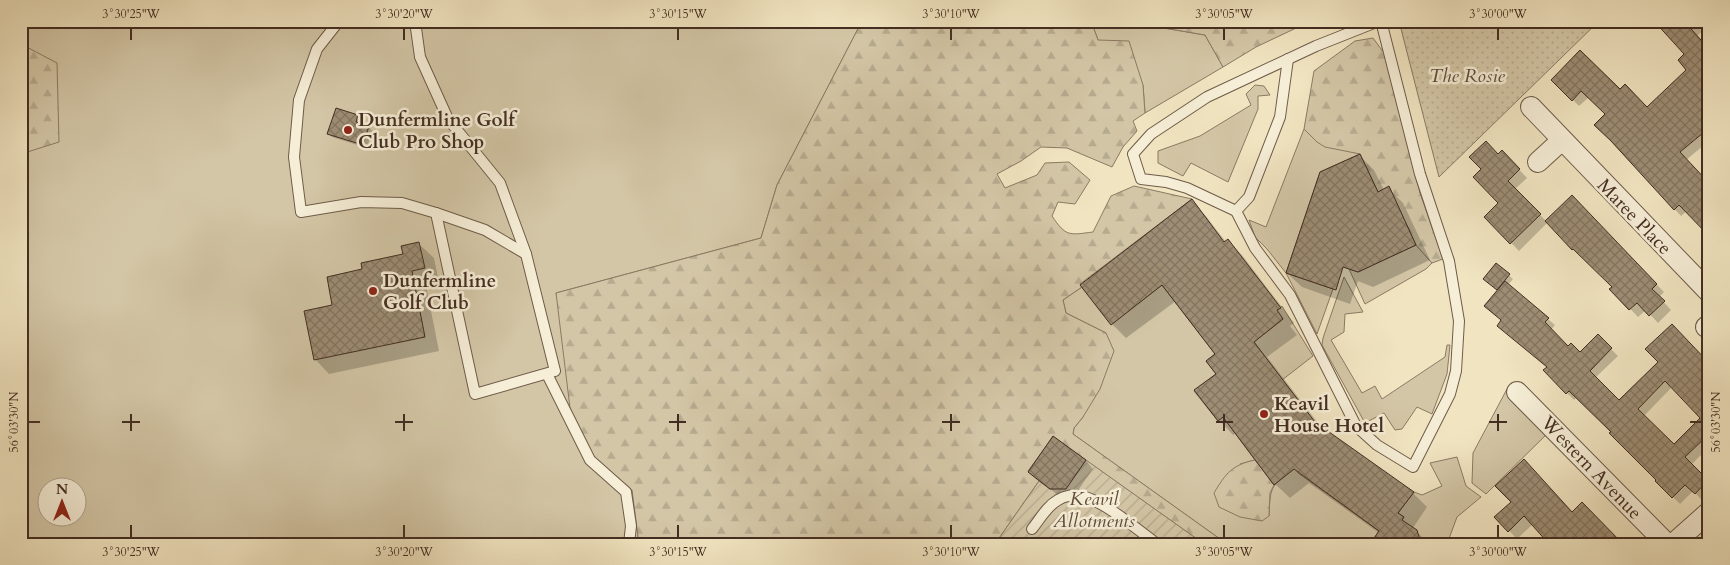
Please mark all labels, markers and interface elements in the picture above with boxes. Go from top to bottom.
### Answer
text: 3°30'25"W [102,6,161,22]
text: 3°30'20"W [375,6,434,22]
text: 3°30'15"W [649,6,708,22]
text: 3°30'10"W [922,6,981,22]
text: 3°30'05"W [1195,6,1254,22]
text: 3°30'00"W [1469,6,1528,22]
park label: The Rosie [1429,63,1506,89]
place label: Dunfermline Golf Club Pro Shop [358,107,518,155]
marker: Dunfermline Golf Club Pro Shop [342,124,354,136]
street label: Maree Place [1591,173,1677,261]
place label: Dunfermline Golf Club [383,268,496,316]
marker: Dunfermline Golf Club [367,285,379,297]
text: 56°03'30"N [6,391,22,452]
place label: Keavil House Hotel [1274,391,1384,439]
text: 56°03'30"N [1708,391,1724,452]
marker: Keavil House Hotel [1258,408,1270,420]
street label: Western Avenue [1534,409,1648,525]
north arrow [38,478,88,528]
text: N [56,480,68,499]
park label: Keavil Allotments [1052,486,1135,534]
text: 3°30'25"W [102,544,161,560]
text: 3°30'20"W [375,544,434,560]
text: 3°30'15"W [649,544,708,560]
text: 3°30'10"W [922,544,981,560]
text: 3°30'05"W [1195,544,1254,560]
text: 3°30'00"W [1469,544,1528,560]

